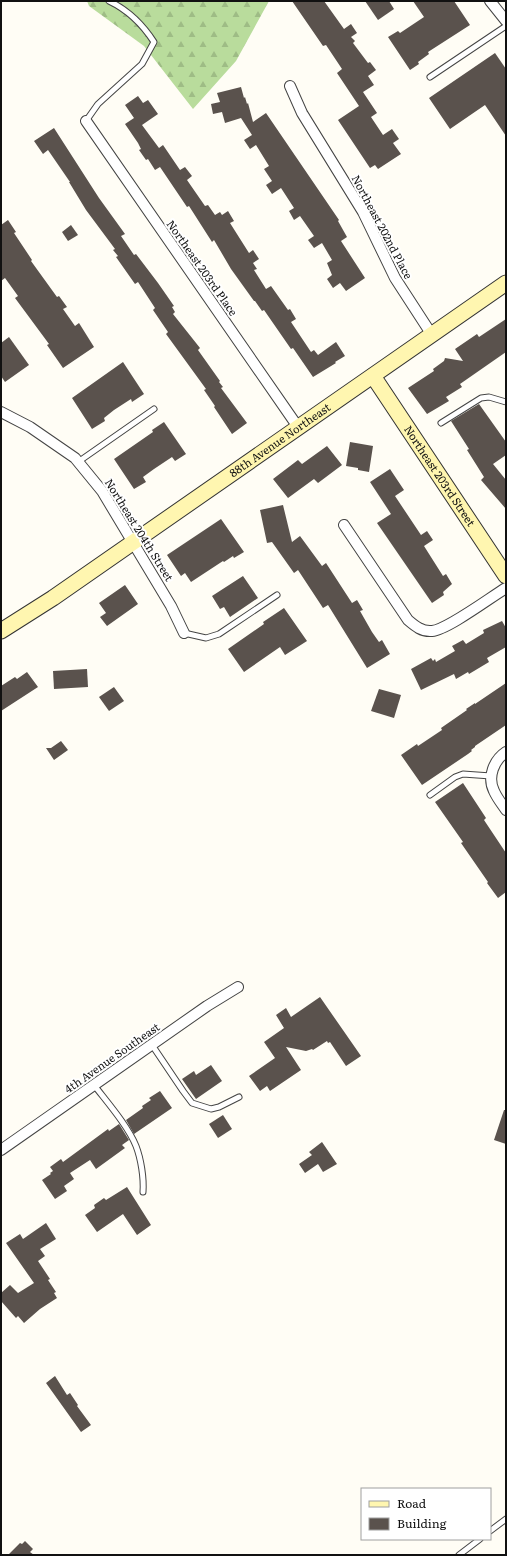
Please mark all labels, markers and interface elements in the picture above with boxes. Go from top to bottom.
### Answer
street label: Northeast 202nd Place [349,172,417,282]
street label: Northeast 203rd Place [164,216,242,319]
street label: 88th Avenue Northeast [226,398,334,480]
street label: Northeast 203rd Street [401,422,480,529]
street label: Northeast 204th Street [102,475,178,584]
street label: 4th Avenue Southeast [61,1018,163,1096]
legend [361,1488,491,1540]
text: Road [397,1494,427,1512]
text: Building [397,1514,447,1532]

